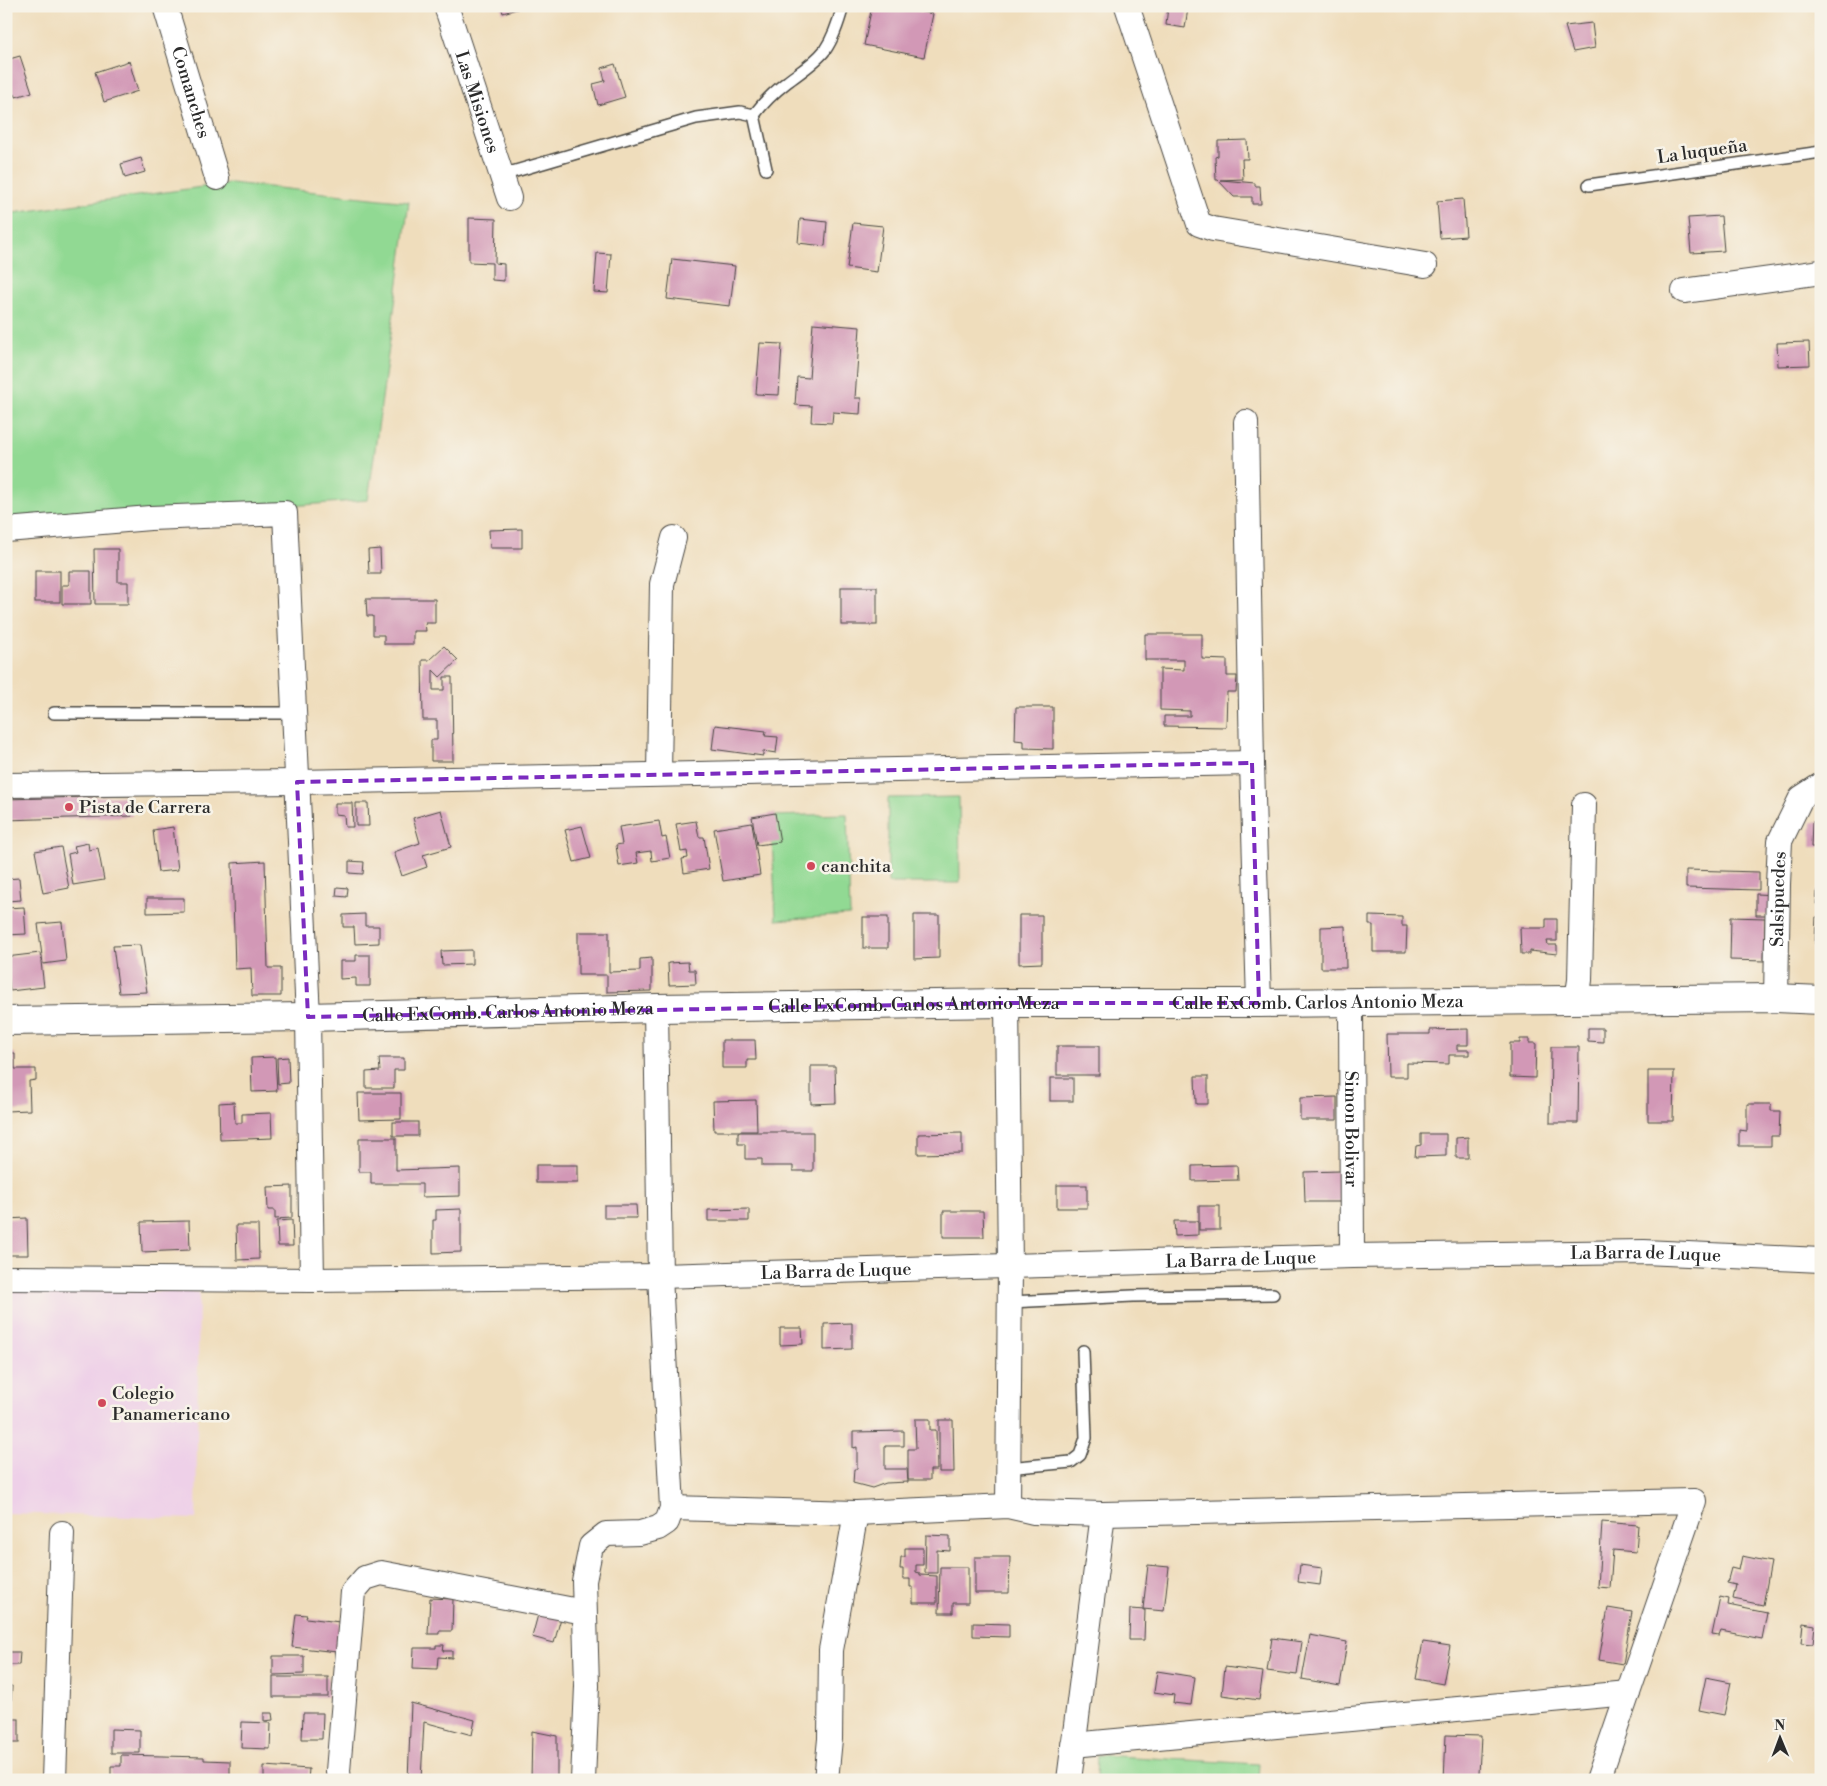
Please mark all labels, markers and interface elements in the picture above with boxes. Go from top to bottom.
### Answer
street label: Comanches [166,44,215,141]
street label: Las Misiones [450,48,505,156]
street label: La luqueña [1656,134,1749,169]
place label: Pista de Carrera [79,796,212,819]
marker: Pista de Carrera [63,801,75,813]
street label: Salsipuedes [1766,851,1792,947]
place label: canchita [821,855,892,878]
marker: canchita [805,860,817,872]
street label: Calle ExComb. Carlos Antonio Meza [1172,990,1465,1015]
street label: Calle ExComb. Carlos Antonio Meza [768,992,1061,1018]
street label: Calle ExComb. Carlos Antonio Meza [362,997,655,1028]
street label: Simon Bolivar [1339,1071,1363,1188]
street label: La Barra de Luque [1570,1241,1722,1267]
street label: La Barra de Luque [1165,1246,1317,1273]
street label: La Barra de Luque [760,1258,912,1285]
place label: Colegio Panamericano [112,1382,230,1426]
marker: Colegio Panamericano [96,1397,108,1409]
north arrow [1754,1714,1804,1764]
text: N [1774,1717,1785,1735]

